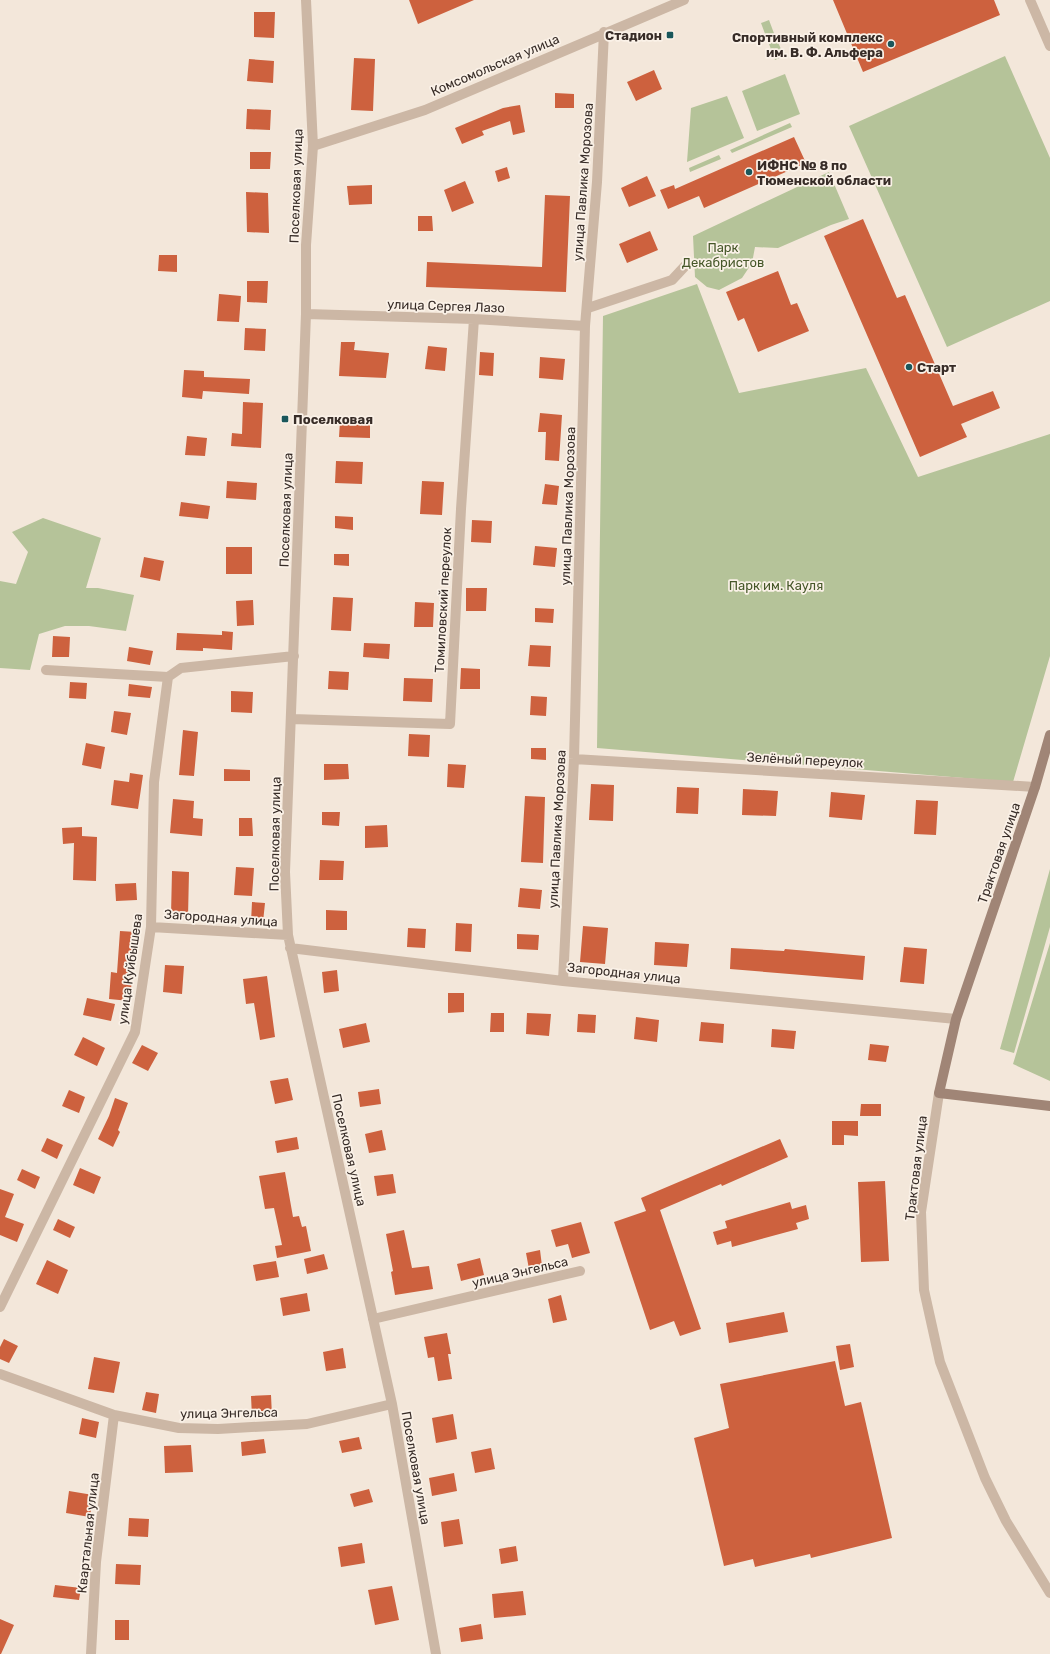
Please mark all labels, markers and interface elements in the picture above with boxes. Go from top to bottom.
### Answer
place label: Стадион [605,28,662,43]
marker: Стадион [665,30,675,40]
place label: Спортивный комплекс им. В. Ф. Альфера [732,30,883,60]
street label: Комсомольская улица [428,31,562,99]
marker: Спортивный комплекс им. В. Ф. Альфера [886,39,896,49]
street label: улица Павлика Морозова [570,102,596,262]
street label: Поселковая улица [286,128,306,244]
place label: ИФНС № 8 по Тюменской области [757,158,891,188]
marker: ИФНС № 8 по Тюменской области [744,167,754,177]
park label: Парк Декабристов [682,240,764,270]
street label: улица Сергея Лазо [387,296,505,316]
place label: Старт [917,360,956,375]
marker: Старт [904,362,914,372]
place label: Поселковая [293,412,373,427]
marker: Поселковая [280,414,290,424]
street label: улица Павлика Морозова [558,426,578,586]
street label: Поселковая улица [276,452,296,568]
street label: Томиловский переулок [432,527,454,673]
park label: Парк им. Кауля [729,578,823,593]
street label: улица Павлика Морозова [545,749,569,909]
street label: Зелёный переулок [746,749,864,771]
street label: Поселковая улица [266,776,284,892]
street label: Трактовая улица [975,801,1023,905]
street label: Загородная улица [164,907,278,929]
street label: улица Куйбышева [115,912,145,1026]
street label: Загородная улица [567,960,681,986]
street label: Поселковая улица [329,1092,369,1208]
street label: Трактовая улица [902,1115,930,1221]
street label: улица Энгельса [471,1254,569,1290]
street label: улица Энгельса [180,1405,278,1421]
street label: Поселковая улица [399,1410,433,1526]
street label: Квартальная улица [74,1472,102,1594]

